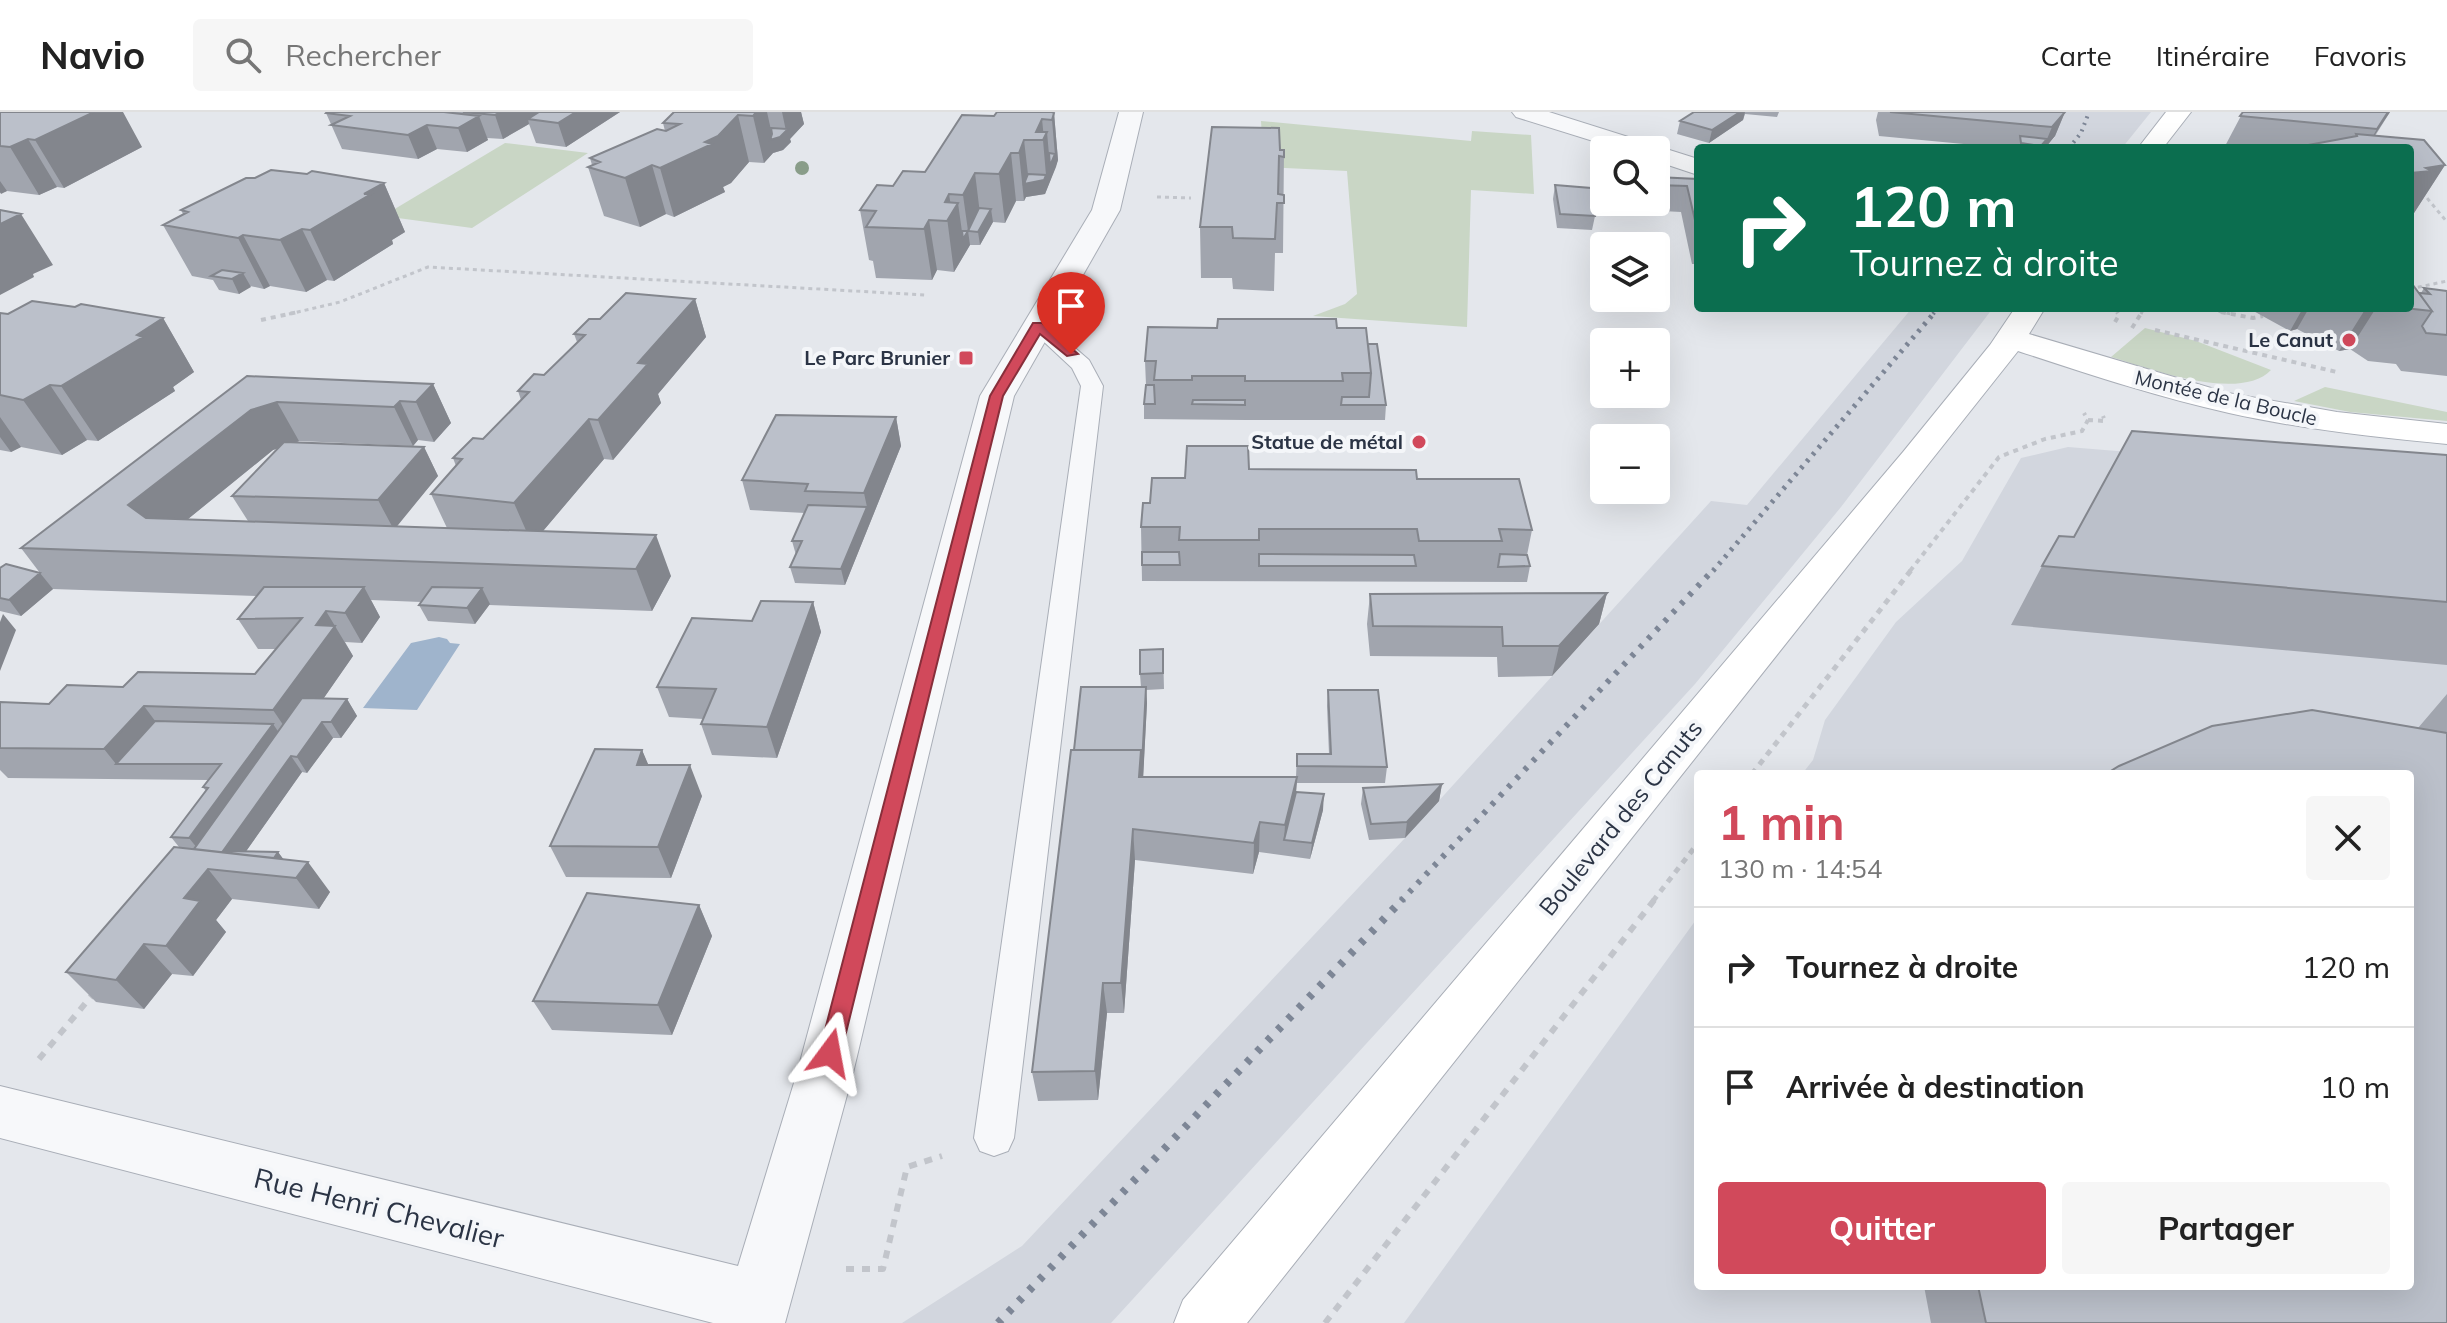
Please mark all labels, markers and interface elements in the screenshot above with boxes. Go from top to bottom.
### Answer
search box [193,19,753,91]
text: Navio [40,31,145,79]
icon: search [221,33,265,77]
text: Rechercher [285,36,441,74]
text: Carte [2040,38,2112,73]
text: Itinéraire [2156,38,2270,73]
text: Favoris [2314,38,2407,73]
map controls [1590,136,1670,504]
button: search [1590,136,1670,216]
text: 120 m [1850,171,2017,241]
icon: right [1718,176,1822,280]
button: layers [1590,232,1670,312]
text: Tournez à droite [1850,240,2119,285]
pin [1037,272,1105,354]
icon: arrive [1049,284,1093,328]
place label: Le Canut [2248,327,2333,352]
button: + [1590,328,1670,408]
marker: Le Canut [2340,331,2358,349]
place label: Le Parc Brunier [804,345,950,370]
marker: Le Parc Brunier [957,349,975,367]
street label: Montée de la Boucle [2133,364,2320,431]
button: − [1590,424,1670,504]
place label: Statue de métal [1251,429,1403,454]
marker: Statue de métal [1410,433,1428,451]
street label: Boulevard des Canuts [1532,714,1708,921]
text: 1 min [1718,792,1845,852]
button: close [2306,796,2390,880]
text: 130 m · 14:54 [1718,852,1882,885]
icon: right [1718,945,1762,989]
text: Tournez à droite [1786,948,2018,986]
text: 120 m [2302,948,2390,986]
position arrow [788,1011,872,1095]
icon: arrive [1718,1065,1762,1109]
text: Arrivée à destination [1786,1068,2085,1106]
text: 10 m [2320,1068,2390,1106]
street label: Rue Henri Chevalier [251,1160,508,1256]
button: Quitter [1718,1182,2046,1274]
button: Partager [2062,1182,2390,1274]

